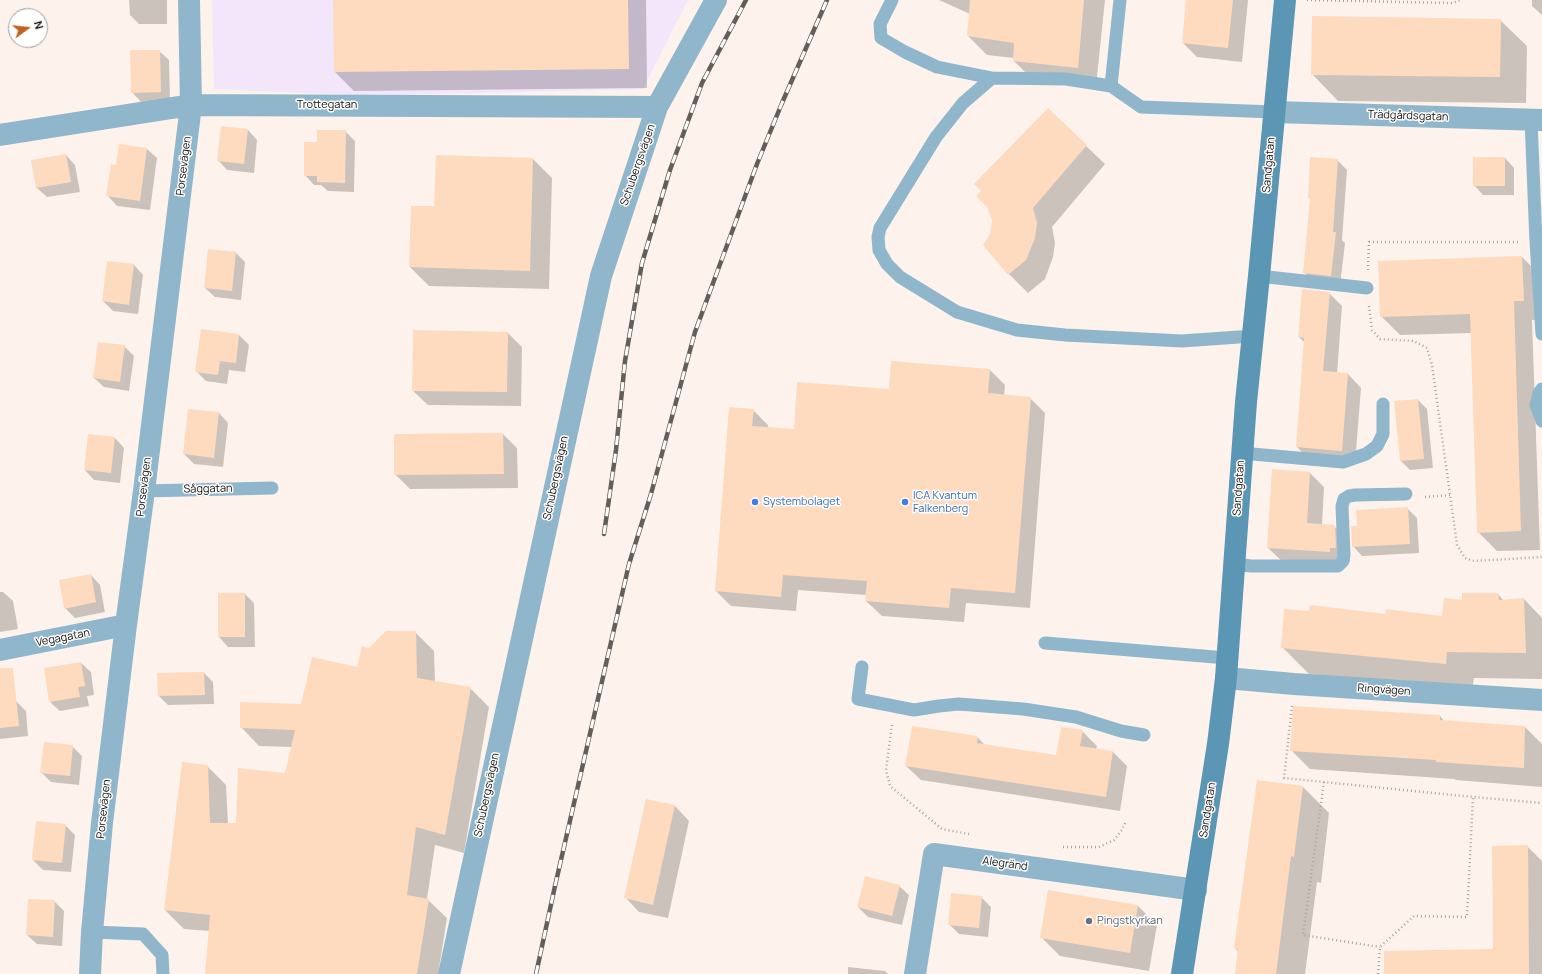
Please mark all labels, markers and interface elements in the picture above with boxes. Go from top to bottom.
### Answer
north arrow [8,8,48,48]
text: N [31,19,47,31]
street label: Trottegatan [297,98,357,112]
street label: Trädgårdsgatan [1367,108,1449,124]
street label: Schubergsvägen [618,122,658,208]
street label: Porsevägen [174,136,194,196]
street label: Sandgatan [1260,137,1278,193]
street label: Schubergsvägen [541,435,571,521]
street label: Porsevägen [134,457,154,517]
street label: Sandgatan [1230,460,1248,516]
street label: Såggatan [183,482,233,496]
place label: ICA Kvantum Falkenberg [913,489,977,515]
place label: Systembolaget [763,495,840,509]
marker: Systembolaget [750,497,760,507]
marker: ICA Kvantum Falkenberg [900,497,910,507]
street label: Vegagatan [35,626,91,650]
street label: Ringvägen [1357,682,1411,698]
street label: Schubergsvägen [472,752,502,838]
street label: Porsevägen [94,779,114,839]
street label: Sandgatan [1197,782,1219,838]
street label: Alegränd [982,854,1028,874]
place label: Pingstkyrkan [1097,914,1163,928]
marker: Pingstkyrkan [1084,916,1094,926]

